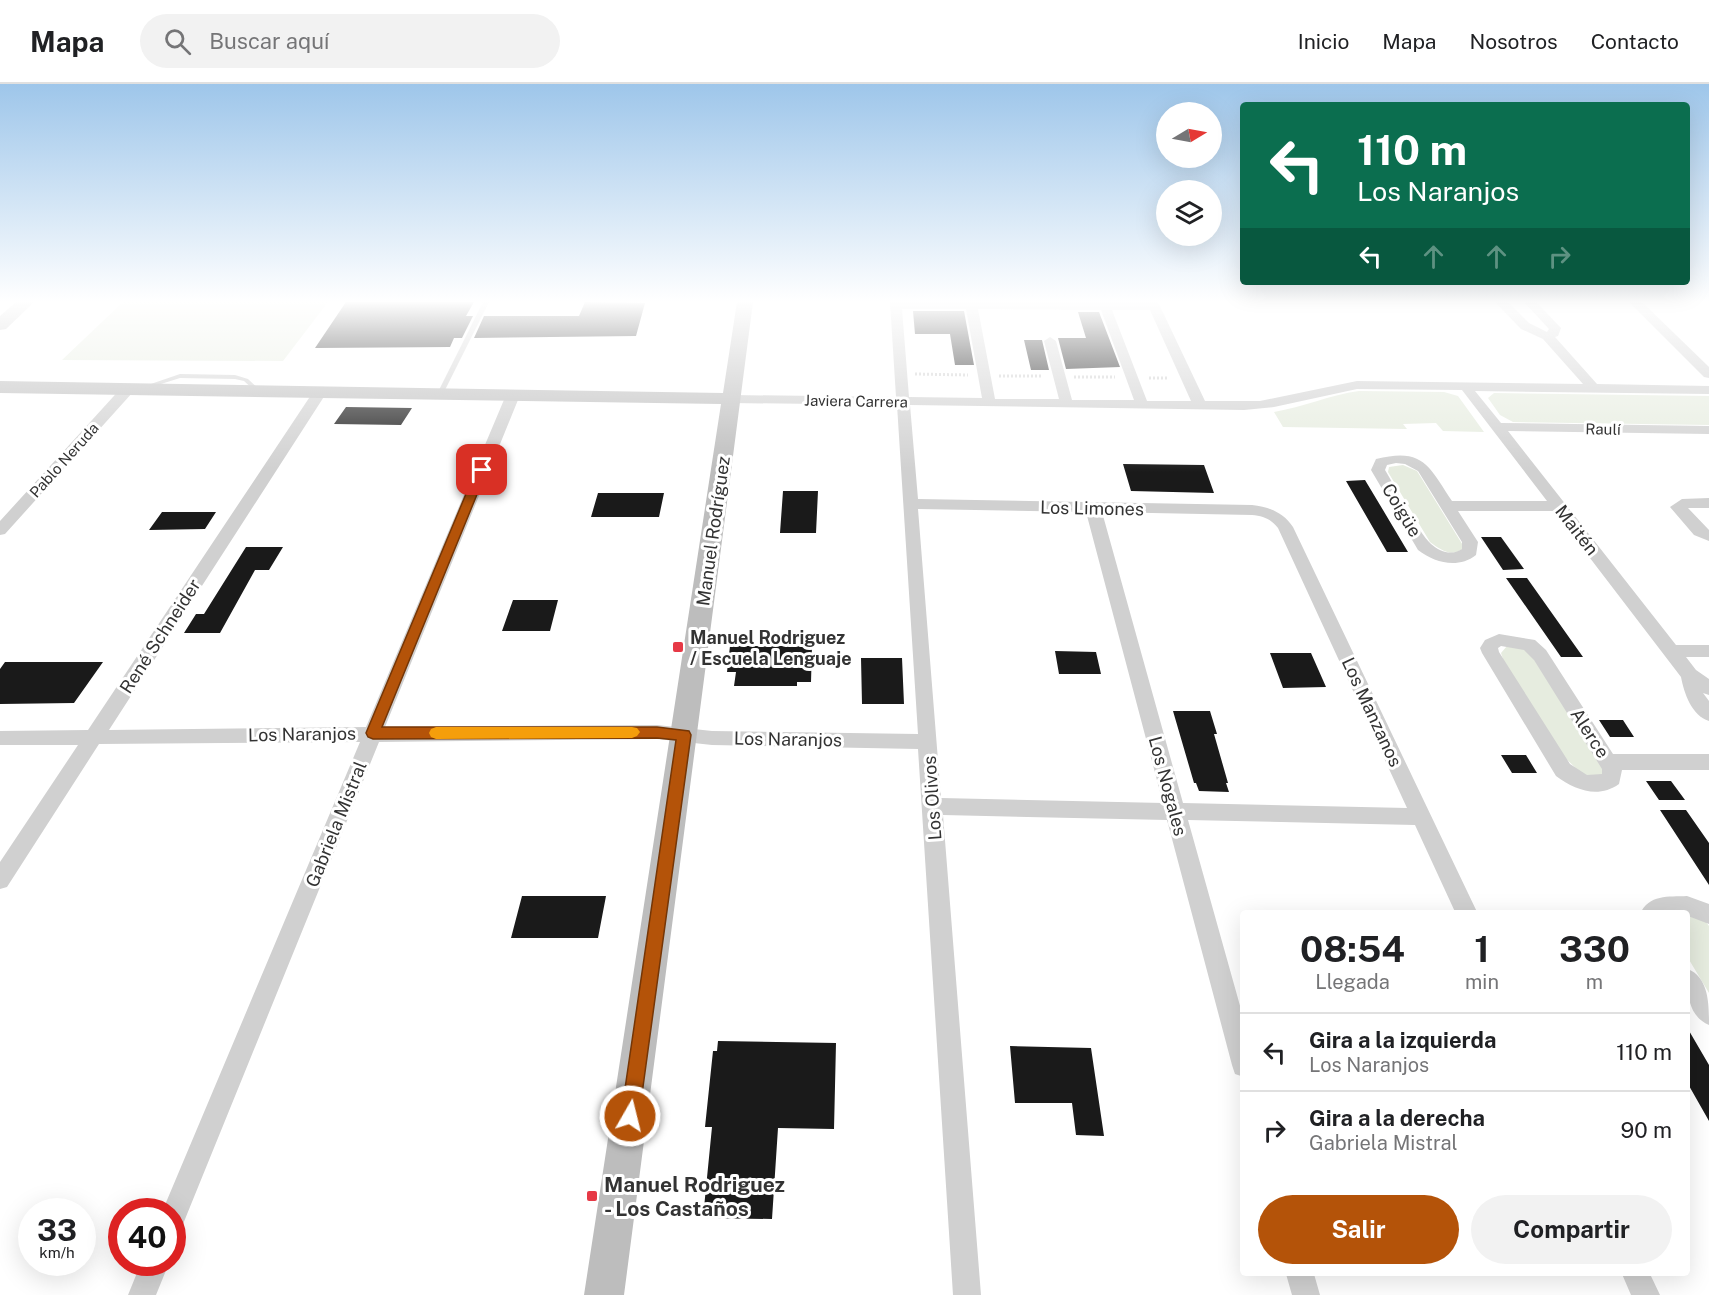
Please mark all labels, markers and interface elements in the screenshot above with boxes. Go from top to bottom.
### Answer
search box [140,14,560,68]
text: Mapa [30,25,104,58]
icon: search [161,25,194,58]
text: Buscar aquí [209,28,329,54]
text: Inicio [1298,29,1349,54]
text: Mapa [1382,29,1436,54]
text: Nosotros [1469,29,1558,54]
text: Contacto [1591,29,1679,54]
north arrow [1156,102,1222,168]
map controls [1156,102,1222,246]
text: 110 m [1357,125,1467,174]
icon: left [1258,126,1336,204]
text: Los Naranjos [1357,175,1519,207]
button: layers [1156,180,1222,246]
icon: left [1354,240,1387,273]
icon: ahead [1417,240,1450,273]
icon: ahead [1480,240,1513,273]
icon: right [1543,240,1576,273]
street label: Javiera Carrera [804,392,908,410]
street label: Pablo Neruda [26,419,102,501]
street label: Raulí [1585,420,1621,438]
pin [456,444,507,495]
icon: arrive [465,453,498,486]
street label: Manuel Rodríguez [692,455,734,607]
street label: Coigüe [1378,479,1426,541]
street label: Los Limones [1040,497,1144,519]
street label: Maitén [1551,501,1603,559]
street label: René Schneider [115,575,205,697]
place label: Manuel Rodriguez / Escuela Lenguaje [690,627,852,669]
marker: Manuel Rodriguez / Escuela Lenguaje [671,640,685,654]
street label: Los Manzanos [1338,654,1406,770]
street label: Alerce [1566,704,1614,762]
street label: Los Naranjos [248,723,356,745]
street label: Los Naranjos [734,728,842,750]
street label: Los Nogales [1145,734,1191,838]
street label: Los Olivos [919,755,945,841]
street label: Gabriela Mistral [301,758,371,890]
text: 08:54 [1300,928,1405,970]
text: 1 [1474,928,1490,970]
text: 330 [1559,928,1630,970]
text: Llegada [1315,970,1390,994]
text: min [1465,970,1499,994]
text: m [1586,970,1603,994]
text: Gira a la izquierda [1309,1027,1496,1053]
icon: left [1258,1036,1291,1069]
text: 110 m [1616,1039,1672,1065]
text: Los Naranjos [1309,1053,1429,1077]
position arrow [598,1084,662,1148]
text: Gira a la derecha [1309,1105,1485,1131]
icon: right [1258,1114,1291,1147]
text: 90 m [1621,1117,1672,1143]
text: Gabriela Mistral [1309,1131,1458,1155]
place label: Manuel Rodriguez - Los Castaños [604,1172,785,1221]
marker: Manuel Rodriguez - Los Castaños [585,1189,599,1203]
button: Salir [1258,1195,1459,1264]
button: Compartir [1471,1195,1672,1264]
speed limit sign: 40 [108,1198,186,1276]
text: 33 [37,1212,77,1248]
text: km/h [39,1244,75,1261]

